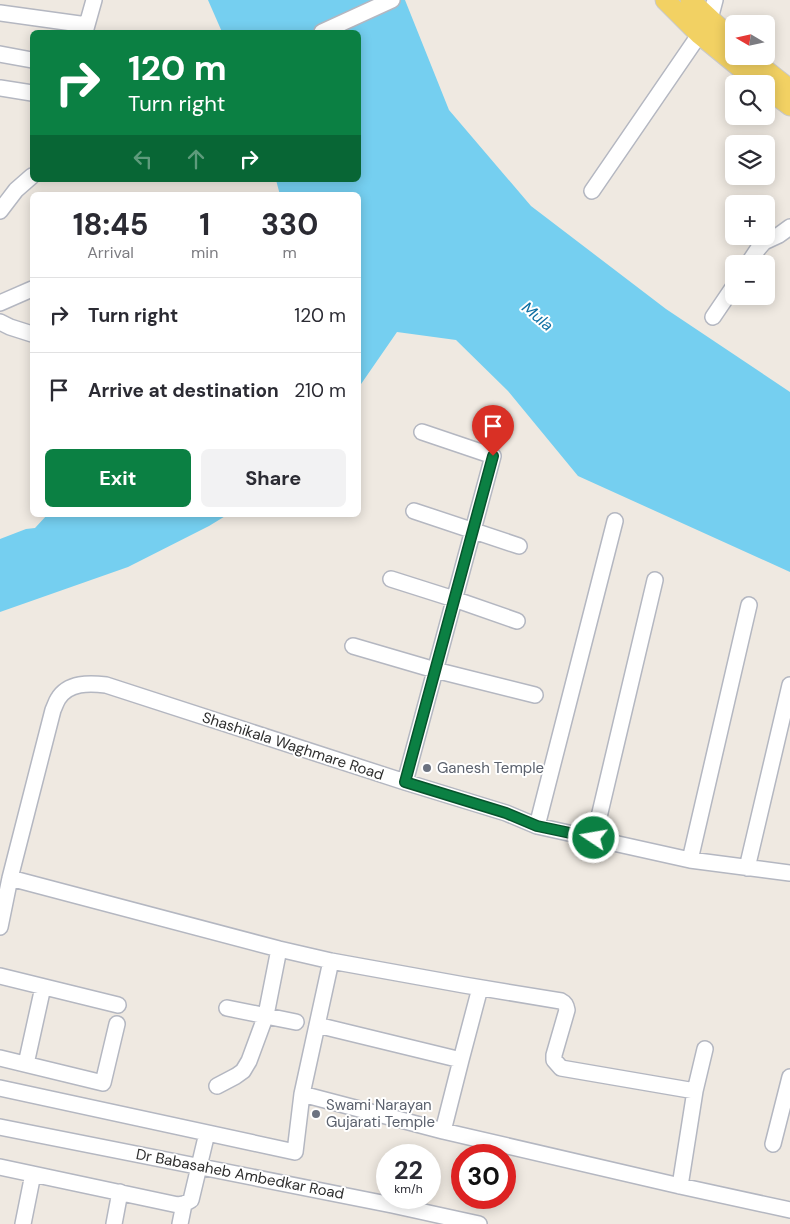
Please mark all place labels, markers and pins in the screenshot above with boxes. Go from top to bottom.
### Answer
pin [472,405,514,456]
place label: Ganesh Temple [437,758,544,778]
marker: Ganesh Temple [421,762,433,774]
place label: Swami Narayan Gujarati Temple [326,1095,435,1132]
marker: Swami Narayan Gujarati Temple [310,1108,322,1120]

